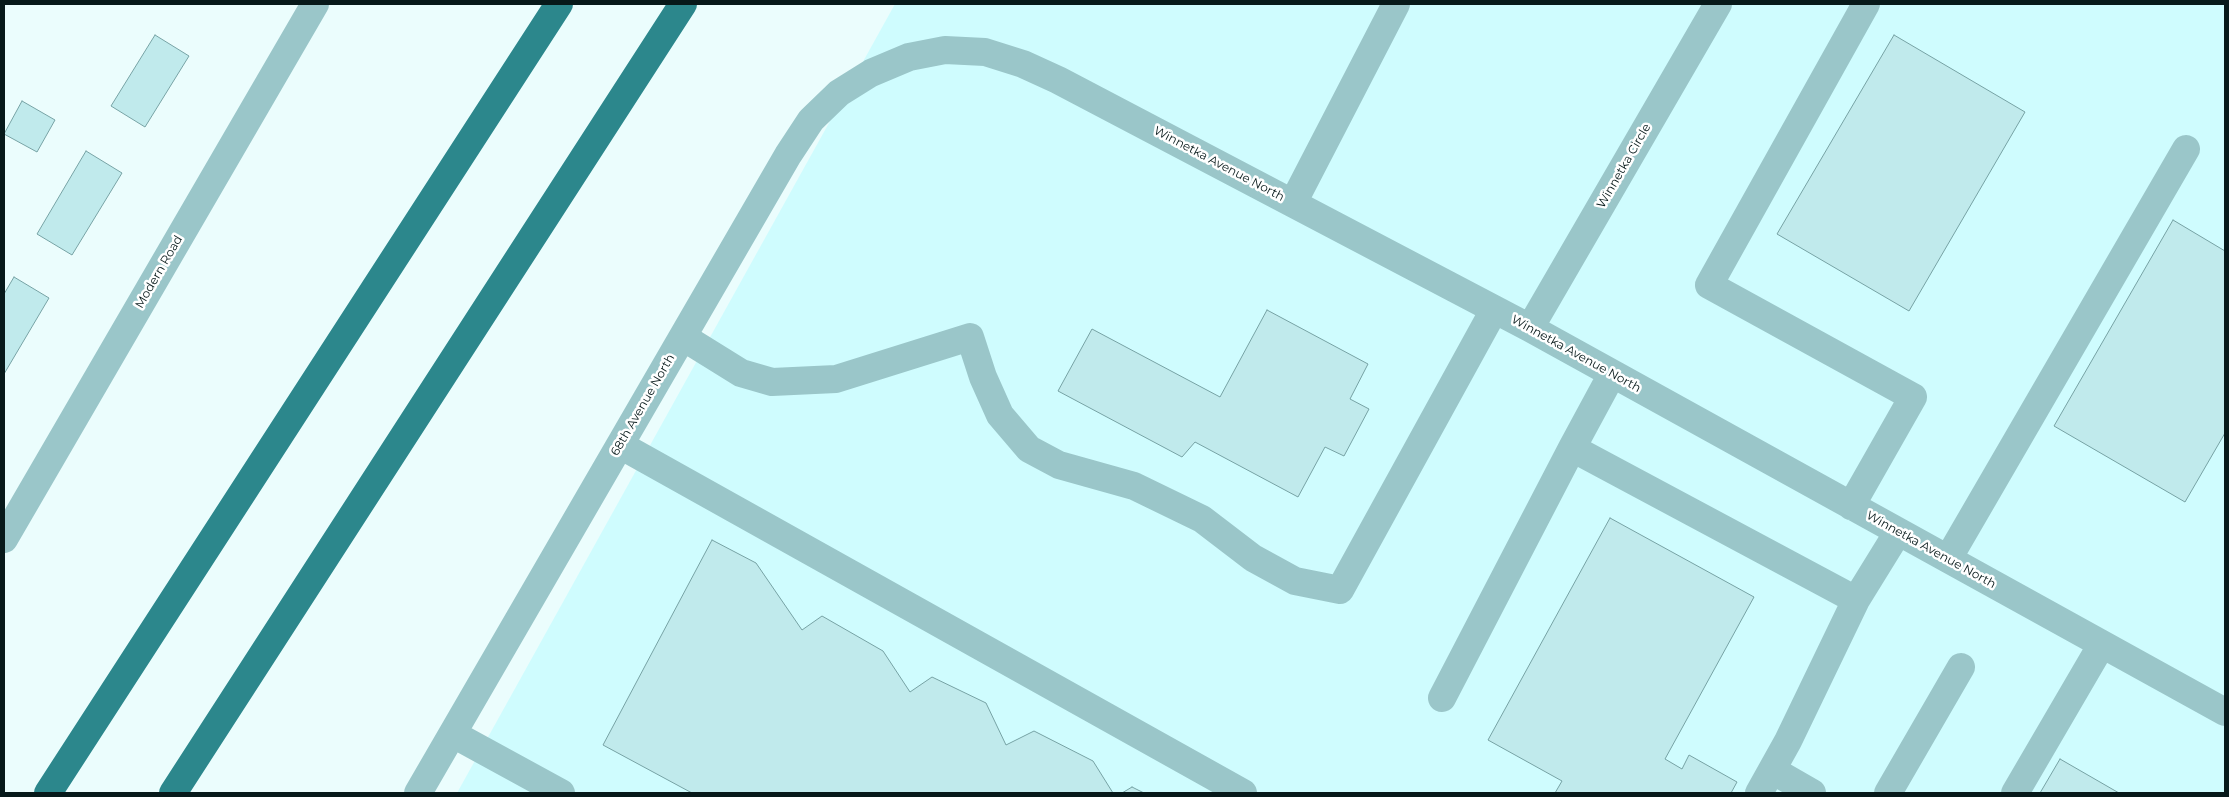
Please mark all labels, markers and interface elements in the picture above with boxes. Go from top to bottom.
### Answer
street label: Winnetka Circle [1594,121,1654,211]
street label: Winnetka Avenue North [1151,123,1287,205]
street label: Modern Road [132,233,186,311]
street label: Winnetka Avenue North [1509,312,1643,396]
street label: 68th Avenue North [608,352,678,458]
street label: Winnetka Avenue North [1864,508,1998,592]

